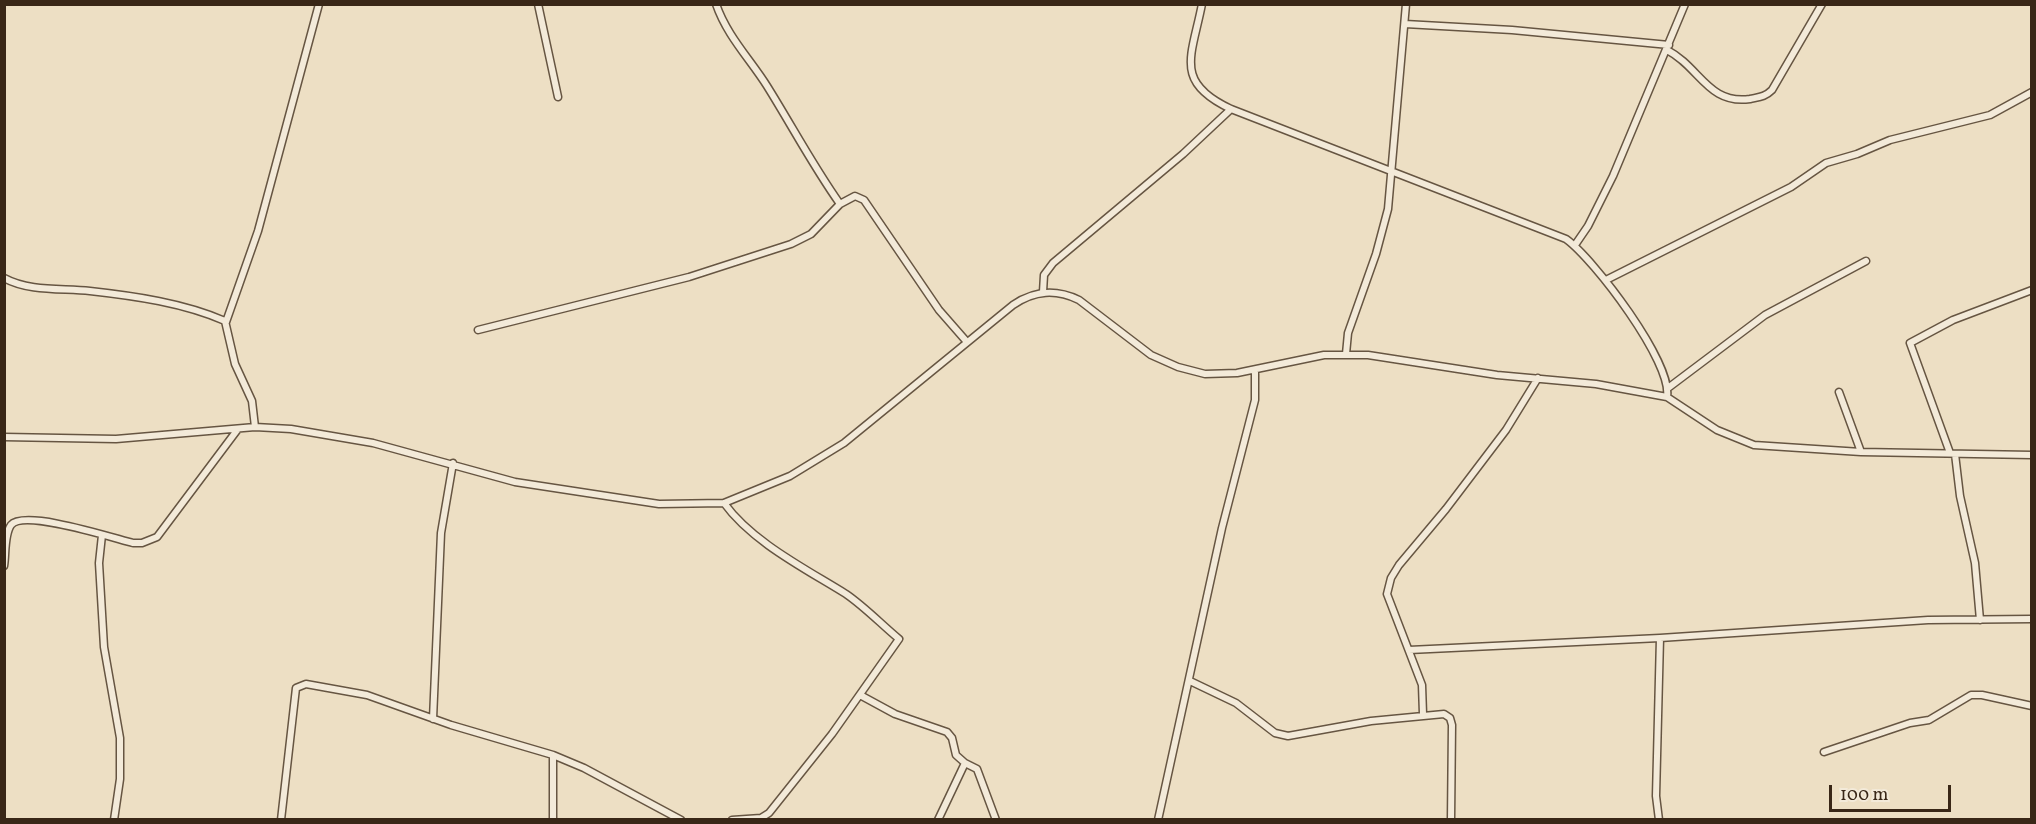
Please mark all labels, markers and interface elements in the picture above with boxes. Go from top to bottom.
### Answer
scale bar [1832,773,1954,811]
text: 100 m [1840,783,1889,808]

